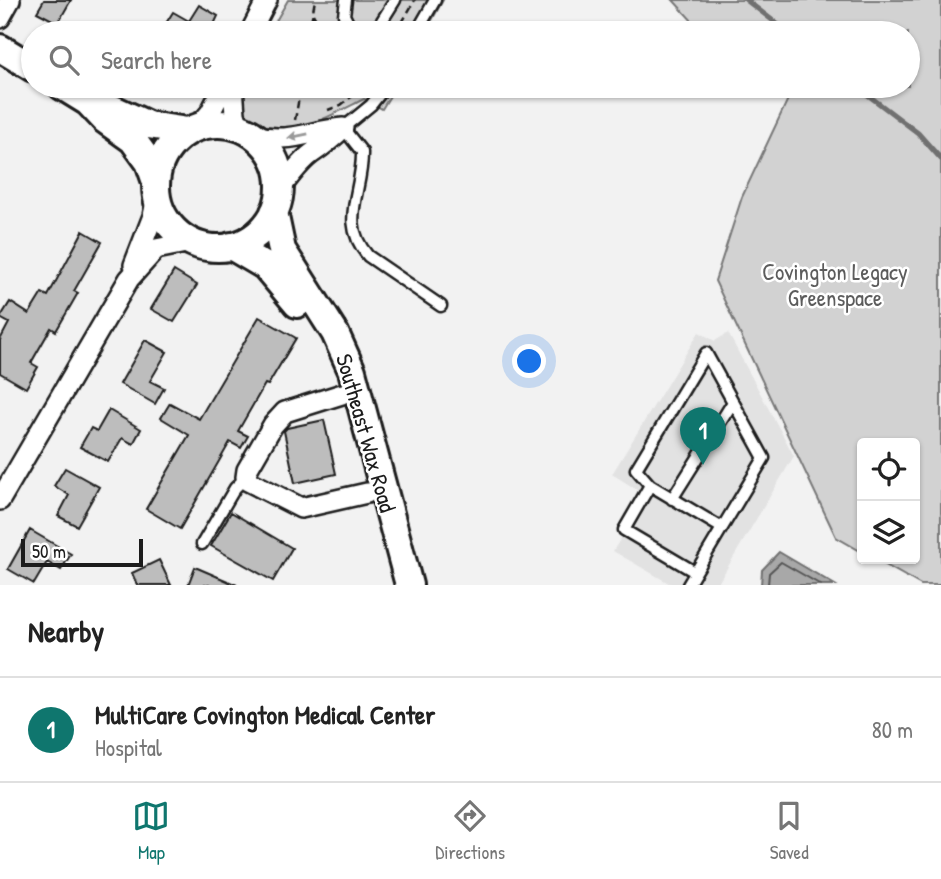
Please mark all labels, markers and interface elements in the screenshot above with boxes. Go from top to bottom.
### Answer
search box [21,21,920,98]
icon: search [45,41,83,79]
text: Search here [101,42,212,77]
one-way arrow [287,131,309,142]
park label: Covington Legacy Greenspace [762,256,908,313]
your location [512,344,546,378]
street label: Southeast Wax Road [329,350,404,516]
pin: 1 [680,407,726,465]
map controls [857,438,920,564]
button: locate [857,438,920,501]
button: layers [857,501,920,564]
scale bar [21,536,144,568]
text: 50 m [32,538,66,564]
text: Nearby [28,611,104,651]
text: MultiCare Covington Medical Center [95,697,435,732]
text: 1 [47,714,55,745]
text: 80 m [872,714,913,745]
text: Hospital [95,732,162,763]
tab: Map [132,797,170,865]
tab: Directions [435,797,505,865]
tab: Saved [770,797,809,865]

